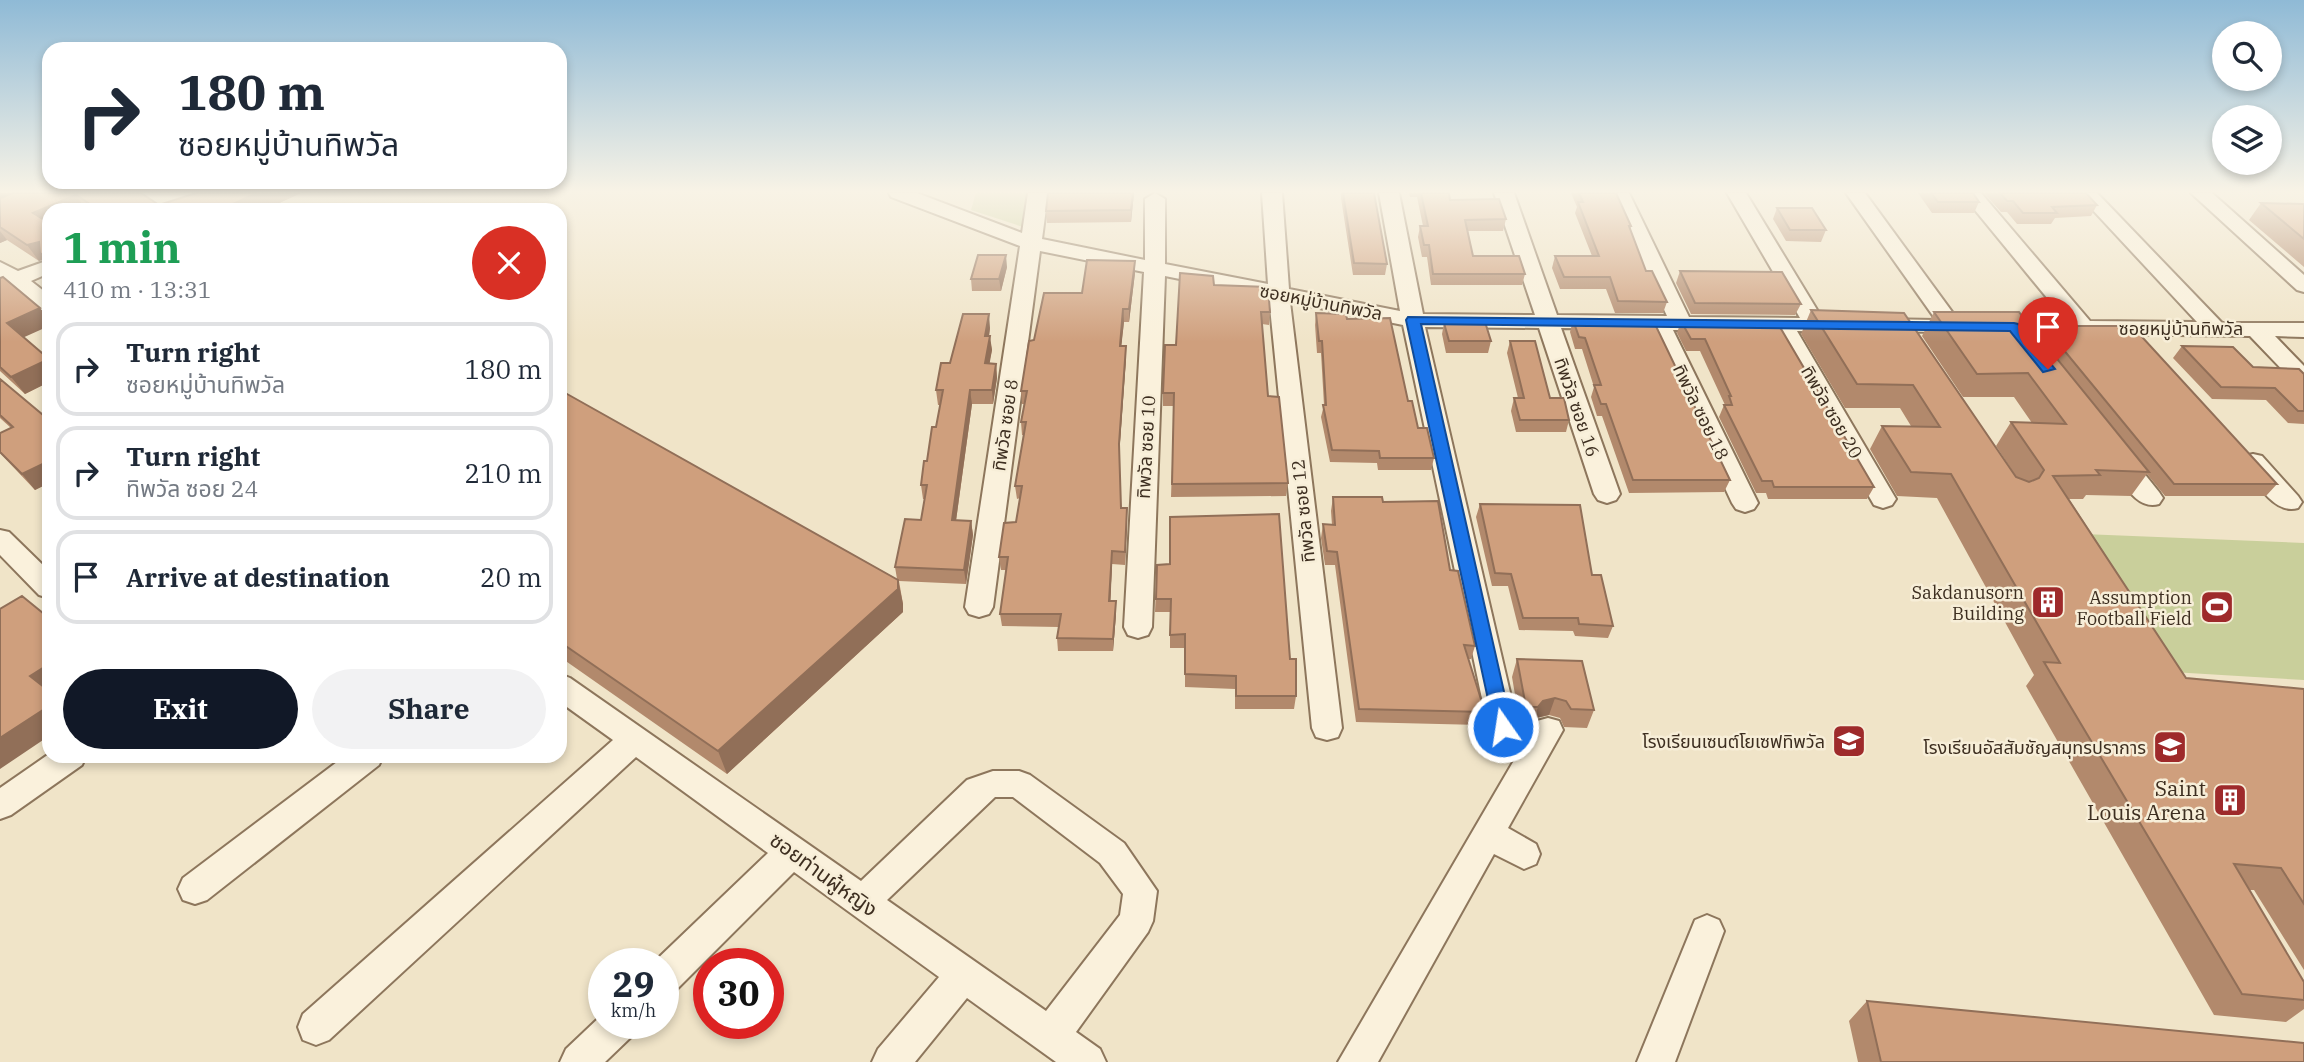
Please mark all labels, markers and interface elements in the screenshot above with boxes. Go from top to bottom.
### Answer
map controls [2212,21,2282,175]
button: search [2212,21,2282,91]
text: 180 m [178,60,325,123]
icon: right [63,70,154,161]
button: layers [2212,105,2282,175]
text: ซอยหมู่บ้านทิพวัล [178,123,399,165]
text: 1 min [63,220,181,275]
button: close [472,226,546,300]
text: 410 m · 13:31 [63,274,212,304]
street label: ซอยหมู่บ้านทิพวัล [1258,279,1384,326]
pin [2018,297,2078,369]
icon: arrive [2029,308,2067,346]
street label: ซอยหมู่บ้านทิพวัล [2119,317,2243,341]
text: Turn right [126,335,260,369]
icon: right [67,350,105,388]
text: 180 m [464,352,542,386]
street label: ทิพวัล ซอย 16 [1549,354,1605,460]
street label: ทิพวัล ซอย 18 [1668,360,1734,464]
street label: ทิพวัล ซอย 20 [1796,361,1868,463]
text: ซอยหมู่บ้านทิพวัล [126,369,285,399]
street label: ทิพวัล ซอย 8 [987,377,1023,473]
street label: ทิพวัล ซอย 10 [1132,395,1160,499]
text: Turn right [126,439,260,473]
icon: right [67,454,105,492]
text: 210 m [464,456,542,490]
street label: ทิพวัล ซอย 12 [1286,458,1320,564]
text: ทิพวัล ซอย 24 [126,473,258,503]
icon: arrive [67,558,105,596]
text: Arrive at destination [126,560,390,594]
text: 20 m [480,560,542,594]
place label: Sakdanusorn Building [1912,581,2024,625]
building icon: Sakdanusorn Building [2029,583,2067,621]
place label: Assumption Football Field [2076,586,2192,630]
sports icon: Assumption Football Field [2198,588,2236,626]
button: Exit [63,669,298,749]
button: Share [312,669,546,749]
position arrow [1466,690,1540,764]
school or university icon: โรงเรียนเซนต์โยเซฟทิพวัล [1830,722,1868,760]
school or university icon: โรงเรียนอัสสัมชัญสมุทรปราการ [2151,728,2189,766]
place label: โรงเรียนเซนต์โยเซฟทิพวัล [1642,730,1825,753]
place label: โรงเรียนอัสสัมชัญสมุทรปราการ [1923,736,2146,759]
place label: Saint Louis Arena [2087,774,2206,826]
building icon: Saint Louis Arena [2211,781,2249,819]
street label: ซอยท่านผู้หญิง [765,825,883,923]
speed limit sign: 30 [693,948,784,1039]
text: 29 [612,961,655,1007]
text: km/h [611,999,656,1022]

